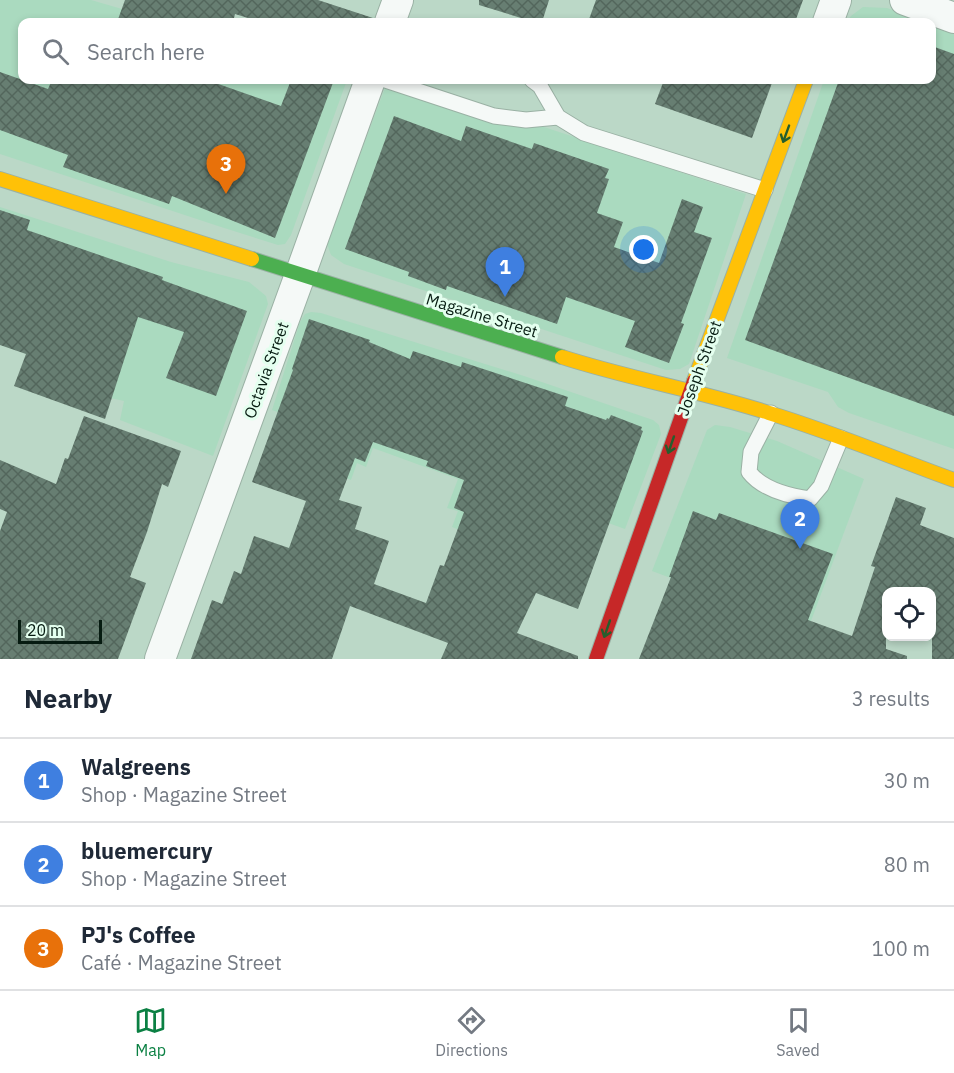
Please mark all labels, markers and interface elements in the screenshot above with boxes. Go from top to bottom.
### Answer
search box [18,18,936,84]
icon: search [39,35,72,68]
text: Search here [87,37,205,66]
one-way arrow [780,124,791,143]
pin: 3 [206,144,246,194]
your location [629,235,658,264]
pin: 1 [486,248,524,297]
street label: Magazine Street [424,289,540,341]
street label: Joseph Street [673,318,725,418]
street label: Octavia Street [239,319,293,421]
one-way arrow [665,435,676,454]
pin: 2 [780,500,820,549]
map controls [882,587,936,641]
button: locate [882,587,936,641]
scale bar [18,617,102,644]
one-way arrow [600,619,611,638]
text: 20 m [27,620,64,640]
text: Nearby [24,681,112,715]
text: 3 results [852,685,930,712]
text: Walgreens [81,752,191,781]
text: 1 [38,767,50,794]
text: 30 m [884,767,930,794]
text: Shop · Magazine Street [81,781,287,808]
text: bluemercury [81,836,213,865]
text: 2 [38,851,50,878]
text: 80 m [884,851,930,878]
text: Shop · Magazine Street [81,865,287,892]
text: PJ's Coffee [81,920,196,949]
text: 3 [38,935,50,962]
text: 100 m [872,935,930,962]
text: Café · Magazine Street [81,949,282,976]
tab: Map [134,1004,167,1060]
tab: Directions [435,1004,508,1060]
tab: Saved [776,1004,820,1060]

